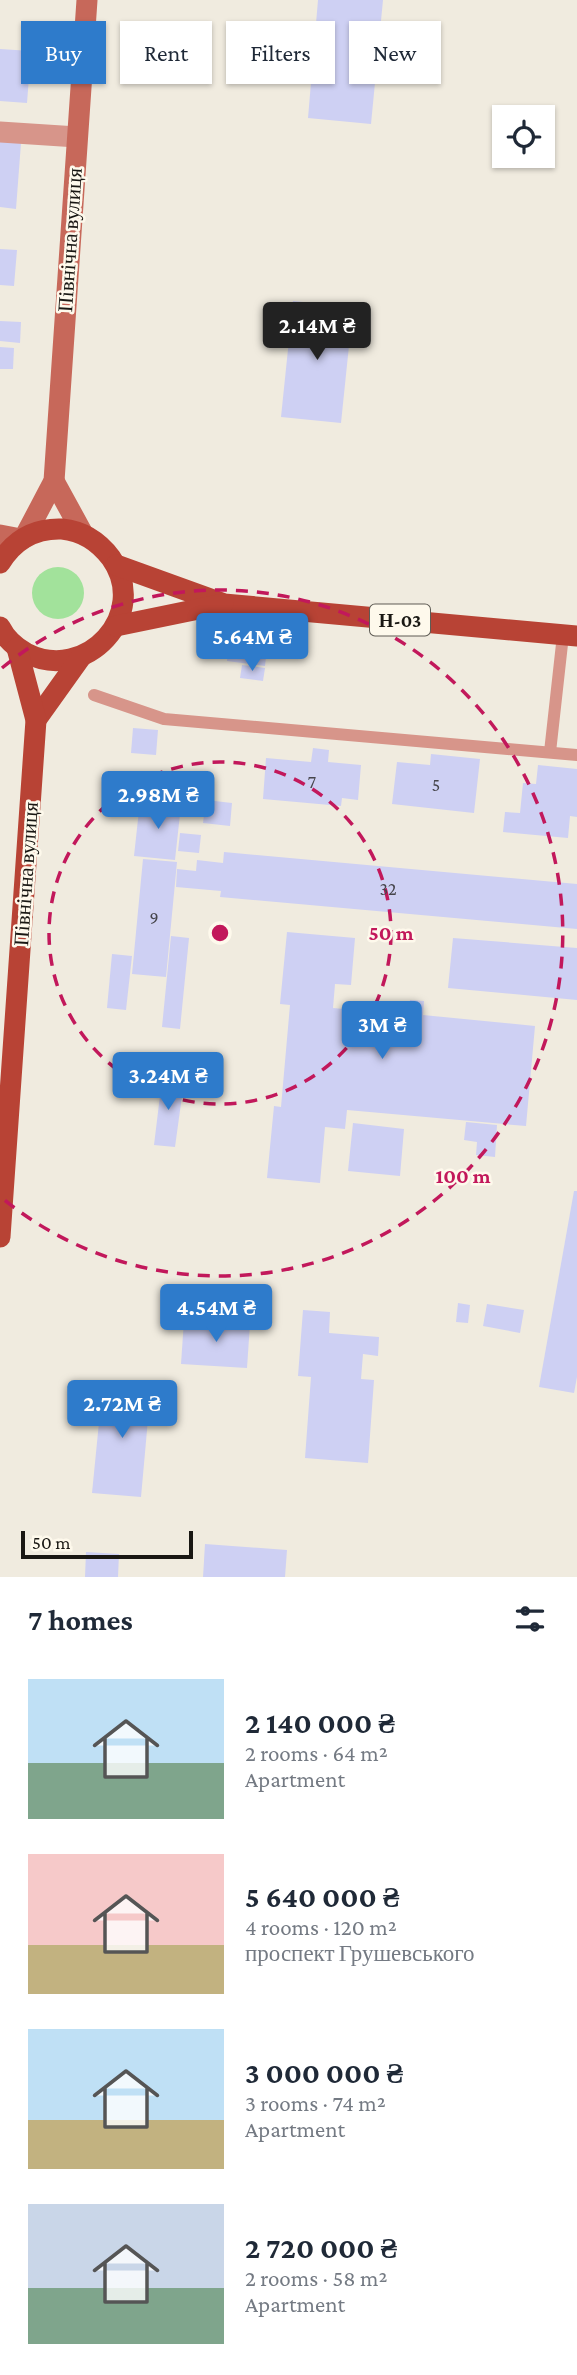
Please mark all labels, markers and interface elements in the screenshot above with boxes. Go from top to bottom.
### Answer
chip: Buy [21,21,106,84]
chip: Rent [120,21,212,84]
chip: Filters [226,21,335,84]
chip: New [349,21,441,84]
map controls [492,105,555,168]
button: locate [492,105,555,168]
street label: Північна вулиця [53,167,87,313]
pin: 2.14M ₴ [252,302,382,362]
text: 2.14M ₴ [279,312,355,338]
road number: Н-03 [370,604,430,636]
pin: 5.64M ₴ [187,614,317,673]
text: 5.64M ₴ [212,623,292,649]
pin: 2.98M ₴ [93,772,223,831]
house number: 7 [308,772,316,792]
house number: 5 [432,775,440,795]
text: 2.98M ₴ [117,781,199,807]
street label: Північна вулиця [9,801,43,947]
house number: 32 [379,879,397,899]
house number: 9 [149,908,159,928]
centre of rings [208,921,232,945]
text: 50 m [369,921,414,945]
pin: 3M ₴ [341,1002,423,1061]
text: 3M ₴ [358,1011,406,1037]
pin: 3.24M ₴ [103,1052,233,1112]
text: 3.24M ₴ [129,1062,207,1088]
text: 100 m [435,1164,491,1188]
pin: 4.54M ₴ [151,1284,281,1344]
text: 4.54M ₴ [176,1294,256,1320]
pin: 2.72M ₴ [57,1380,187,1440]
text: 2.72M ₴ [83,1390,161,1416]
scale bar [21,1528,192,1560]
text: 50 m [32,1532,71,1553]
icon: filters [511,1600,549,1638]
text: 7 homes [28,1603,133,1636]
text: 2 140 000 ₴ [245,1706,395,1739]
icon: home [84,1707,168,1791]
text: 2 rooms · 64 m² [245,1740,388,1766]
text: Apartment [245,1766,345,1792]
text: 5 640 000 ₴ [245,1880,399,1913]
icon: home [84,1882,168,1966]
text: 4 rooms · 120 m² [245,1914,397,1940]
text: проспект Грушевського [245,1940,475,1966]
text: 3 000 000 ₴ [245,2056,403,2089]
icon: home [84,2057,168,2141]
text: 3 rooms · 74 m² [245,2090,386,2116]
text: Apartment [245,2116,345,2142]
text: 2 720 000 ₴ [245,2231,397,2264]
icon: home [84,2232,168,2316]
text: 2 rooms · 58 m² [245,2265,387,2291]
text: Apartment [245,2291,345,2317]

